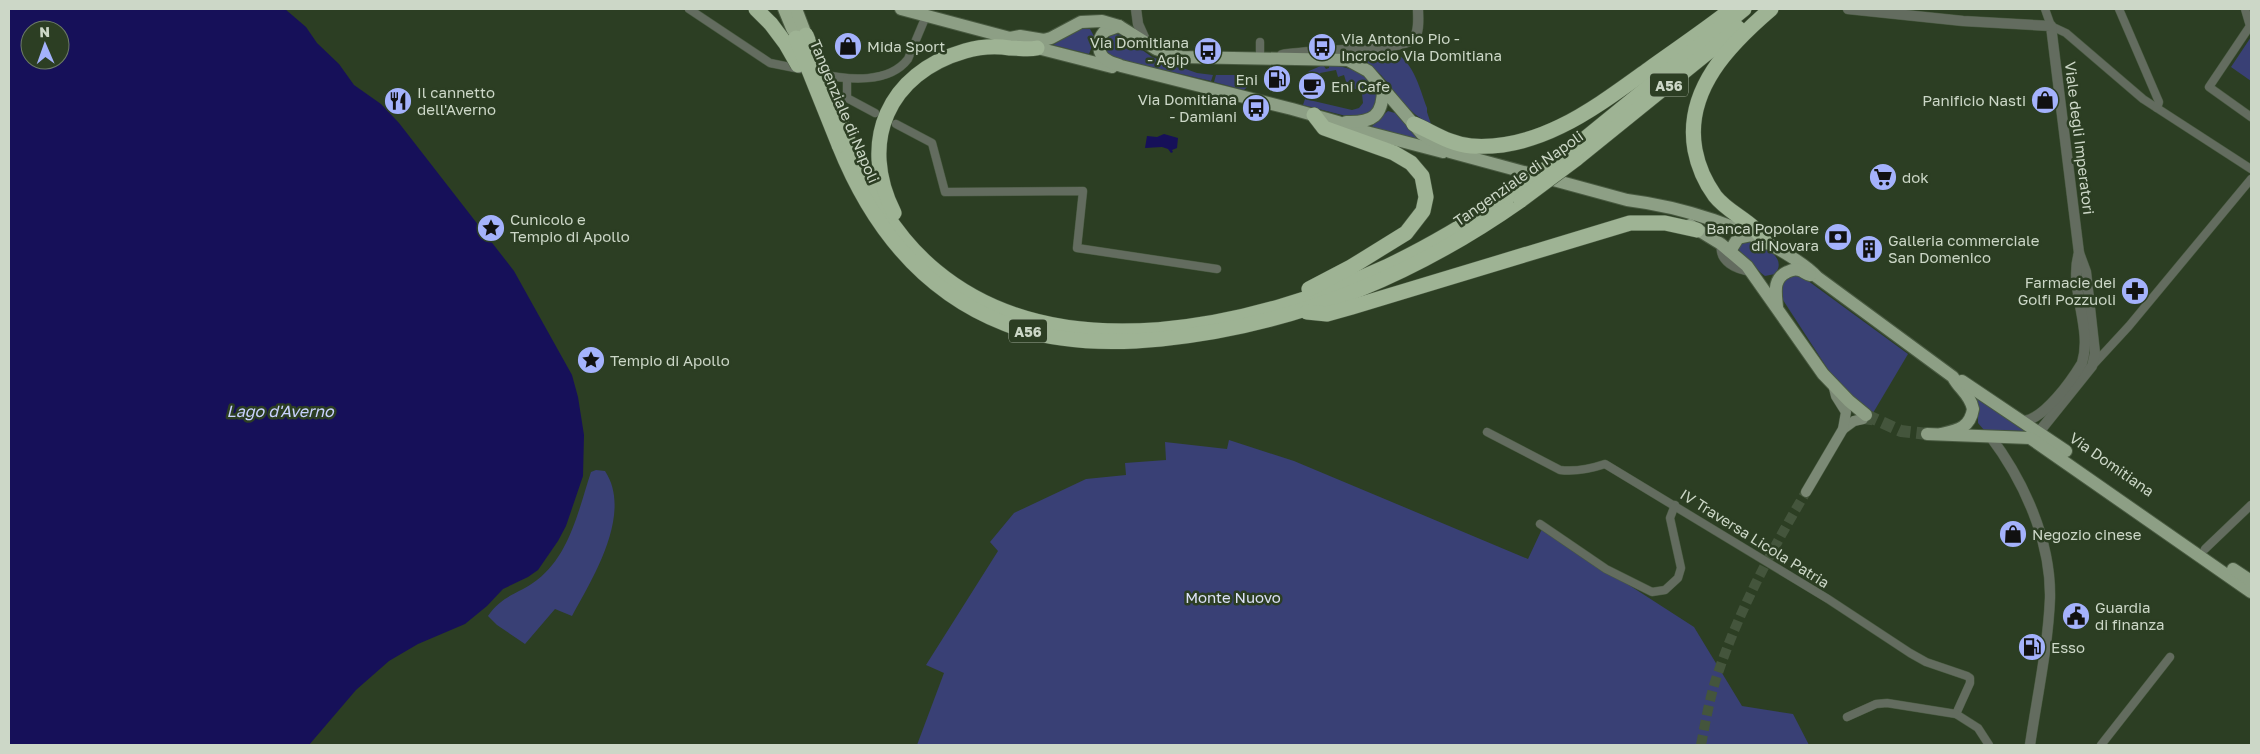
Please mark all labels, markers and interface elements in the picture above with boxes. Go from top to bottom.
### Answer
north arrow [20,20,70,70]
text: N [39,23,50,40]
place label: Via Antonio Pio - Incrocio Via Domitiana [1341,29,1502,64]
shop icon: Mida Sport [833,31,863,61]
bus stop icon: Via Antonio Pio - Incrocio Via Domitiana [1307,32,1337,62]
place label: Via Domitiana - Agip [1090,33,1189,68]
bus stop icon: Via Domitiana - Agip [1193,36,1223,66]
street label: Tangenziale di Napoli [807,37,883,185]
place label: Mida Sport [867,37,945,55]
street label: Viale degli Imperatori [2062,60,2098,216]
fuel station icon: Eni [1262,64,1292,94]
place label: Eni [1236,70,1258,88]
cafe icon: Eni Cafe [1297,71,1327,101]
road number: A56 [1650,74,1688,96]
place label: Eni Cafe [1331,77,1390,95]
place label: Il cannetto dell'Averno [417,83,496,118]
shop icon: Panificio Nasti [2030,85,2060,115]
restaurant icon: Il cannetto dell'Averno [383,86,413,116]
place label: Via Domitiana - Damiani [1138,90,1237,125]
place label: Panificio Nasti [1922,91,2026,109]
bus stop icon: Via Domitiana - Damiani [1241,93,1271,123]
street label: Tangenziale di Napoli [1450,126,1586,230]
supermarket icon: dok [1868,162,1898,192]
place label: dok [1902,168,1929,186]
place label: Cunicolo e Tempio di Apollo [510,210,630,245]
place icon: Cunicolo e Tempio di Apollo [476,213,506,243]
place label: Banca Popolare di Novara [1706,219,1819,254]
bank icon: Banca Popolare di Novara [1823,222,1853,252]
place label: Galleria commerciale San Domenico [1888,231,2040,266]
building icon: Galleria commerciale San Domenico [1854,234,1884,264]
place label: Farmacie dei Golfi Pozzuoli [2018,273,2116,308]
pharmacy icon: Farmacie dei Golfi Pozzuoli [2120,276,2150,306]
road number: A56 [1009,320,1047,342]
place icon: Tempio di Apollo [576,345,606,375]
place label: Tempio di Apollo [610,351,730,369]
water label: Lago d'Averno [226,401,335,421]
street label: Via Domitiana [2066,428,2158,500]
street label: IV Traversa Licola Patria [1677,485,1833,591]
shop icon: Negozio cinese [1998,519,2028,549]
place label: Negozio cinese [2032,525,2142,543]
park label: Monte Nuovo [1185,588,1281,606]
place label: Guardia di finanza [2095,598,2165,633]
public building icon: Guardia di finanza [2061,601,2091,631]
fuel station icon: Esso [2017,632,2047,662]
place label: Esso [2051,638,2085,656]

